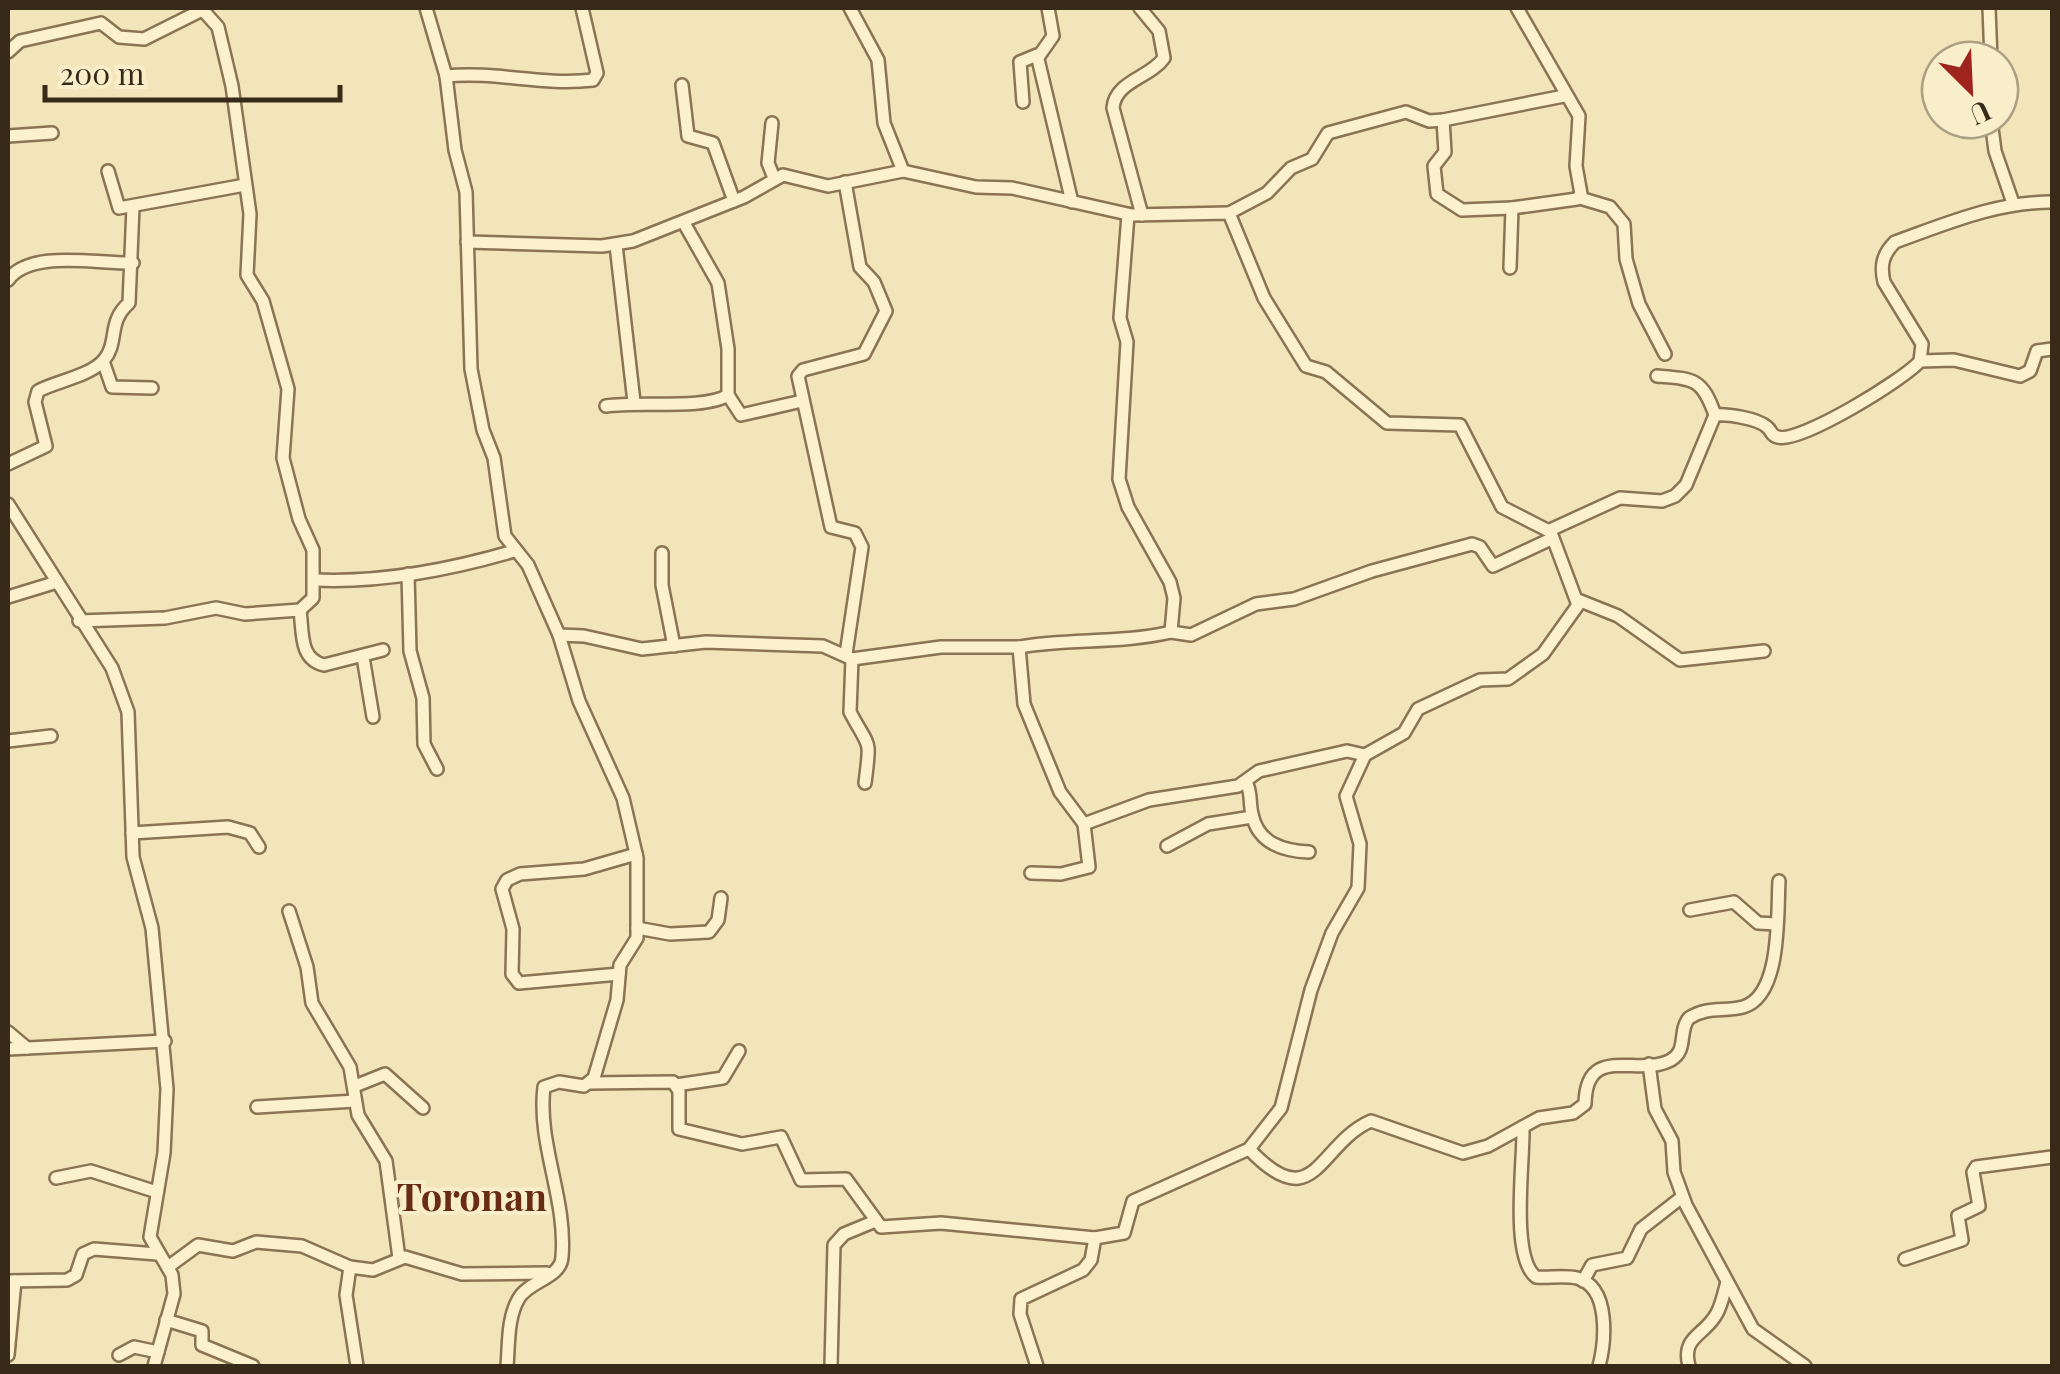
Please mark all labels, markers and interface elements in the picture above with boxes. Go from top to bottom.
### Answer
scale bar [45,40,340,102]
north arrow [1920,40,2020,140]
text: 200 m [60,53,145,93]
text: U [1964,93,1997,135]
district label: Toronan [397,1170,547,1221]

